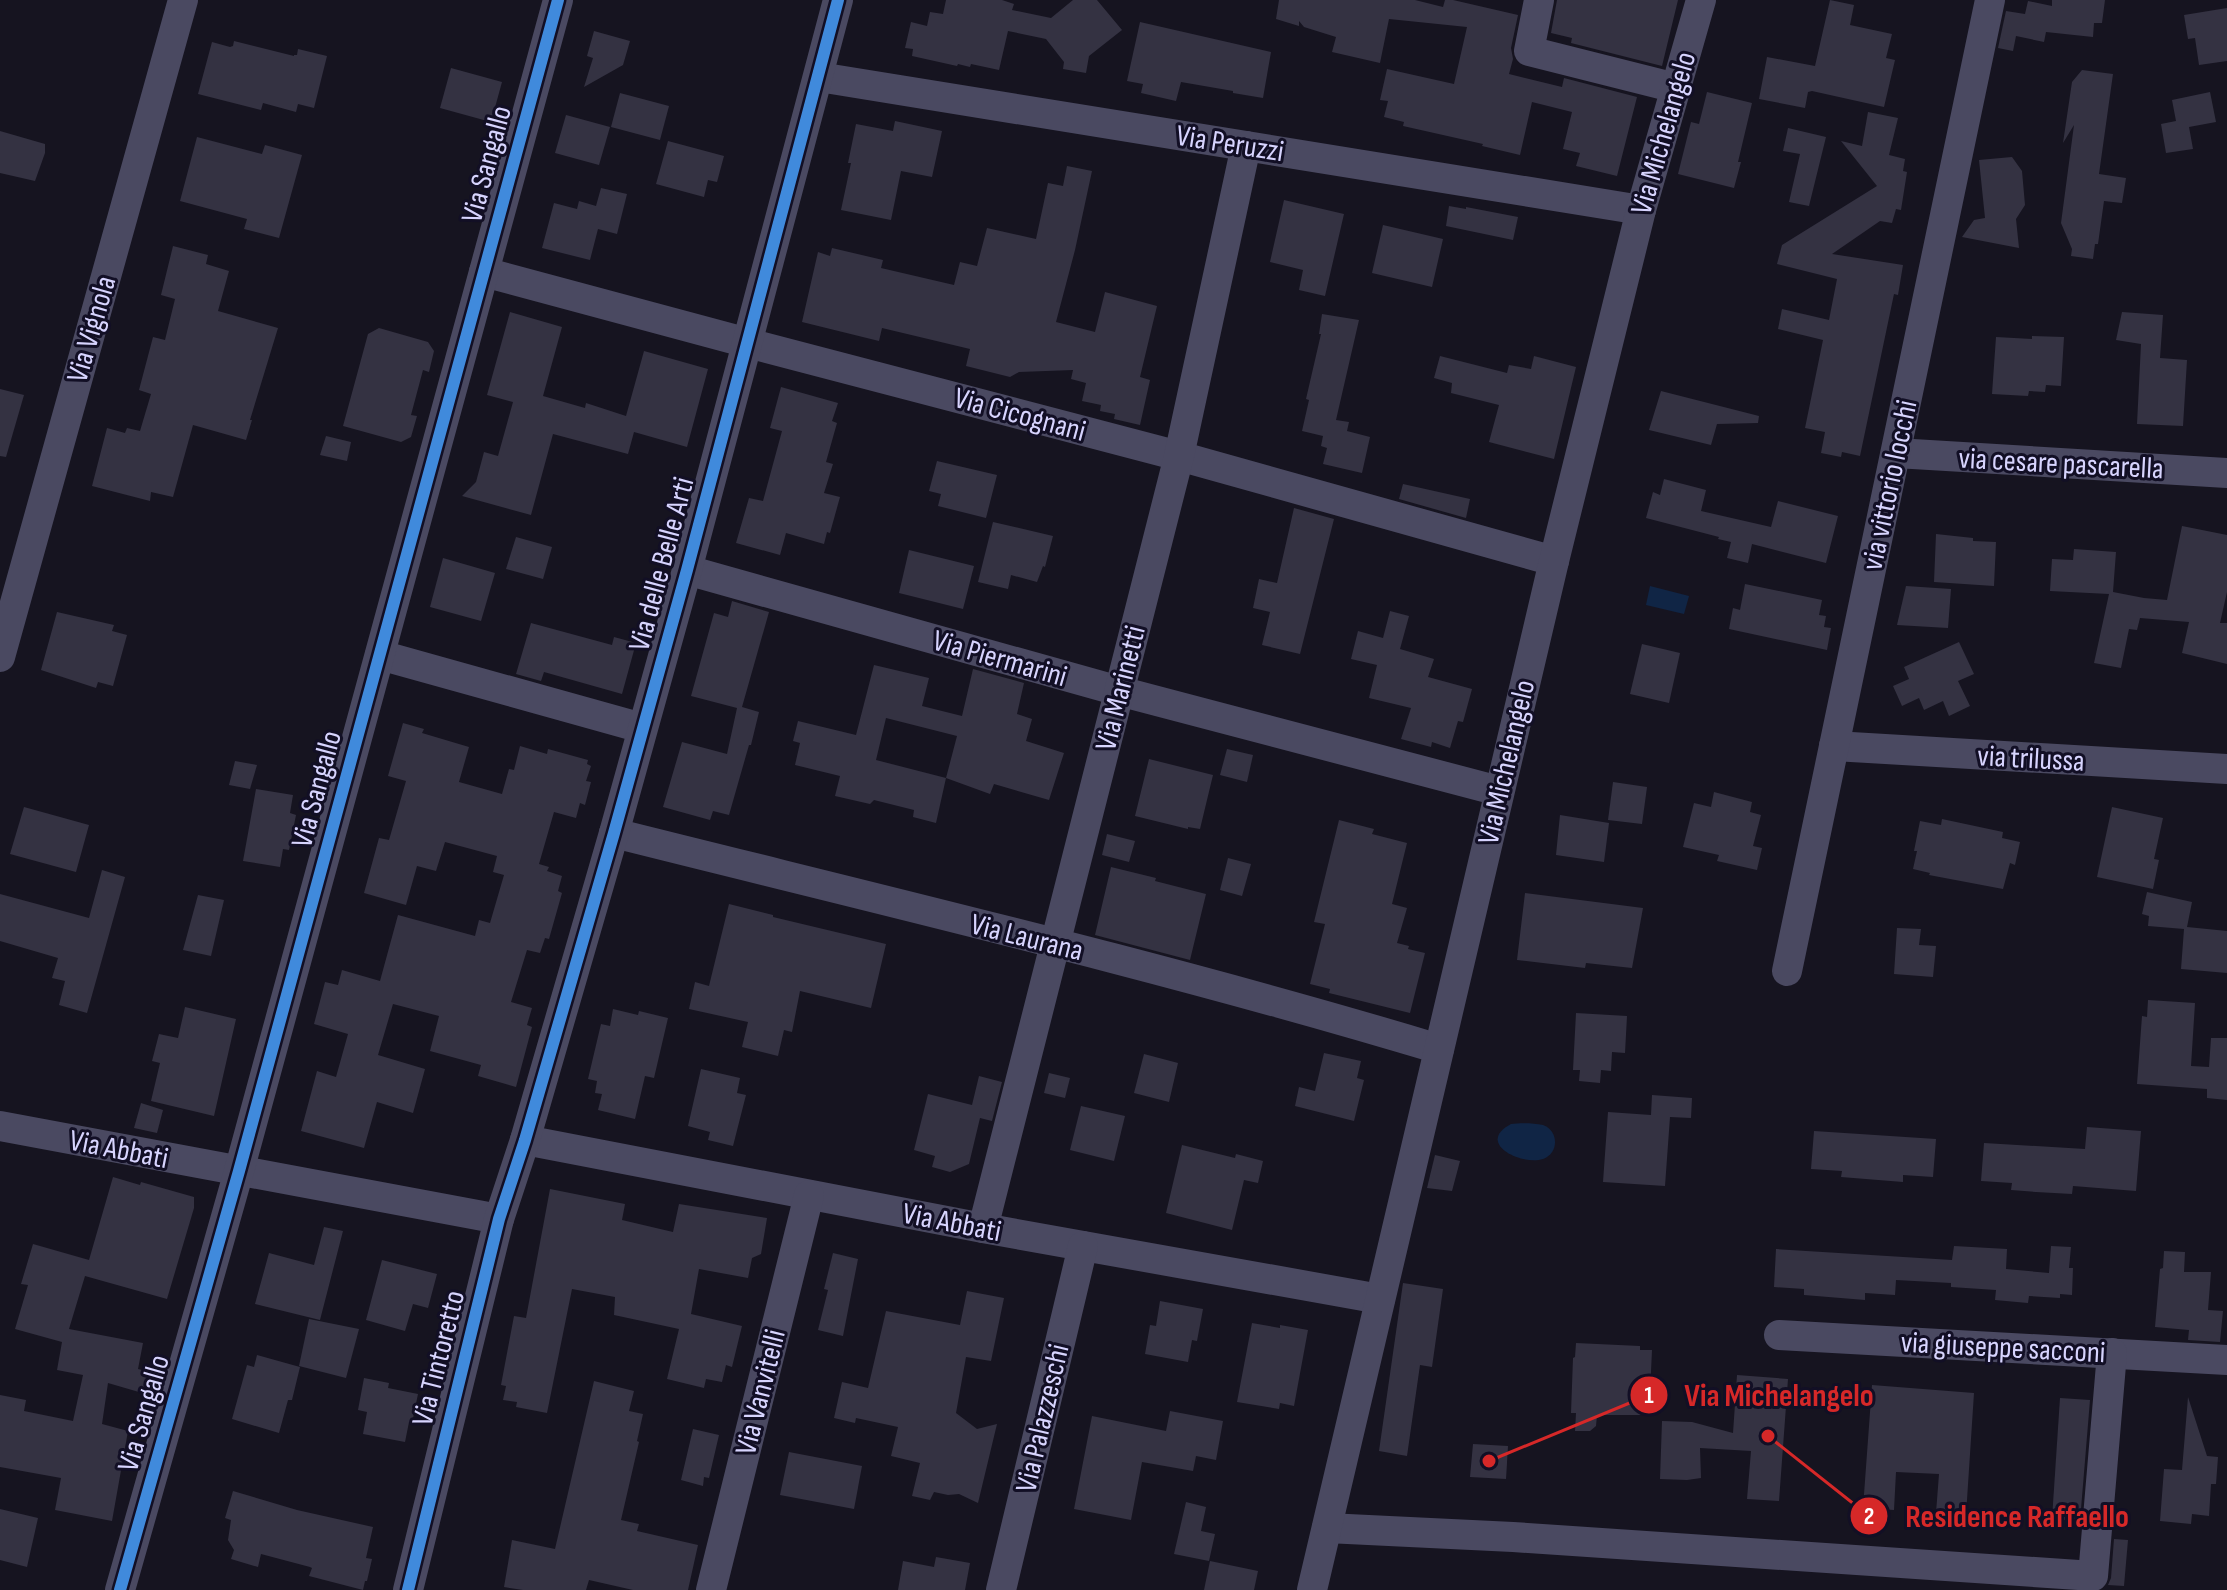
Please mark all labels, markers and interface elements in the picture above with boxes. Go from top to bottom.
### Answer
street label: Via Michelangelo [1624,48,1704,219]
street label: Via Sangallo [454,102,520,227]
street label: Via Peruzzi [1173,118,1286,170]
street label: Via Vignola [60,272,124,387]
street label: Via Cicognani [950,380,1089,450]
street label: via vittorio locchi [1854,397,1926,574]
street label: via cesare pascarella [1957,441,2164,487]
street label: Via delle Belle Arti [621,473,702,655]
street label: Via Marinetti [1088,622,1154,755]
street label: Via Piermarini [929,623,1071,695]
street label: Via Michelangelo [1471,677,1543,848]
street label: Via Sangallo [284,727,350,852]
street label: via trilussa [1976,738,2086,780]
street label: Via Laurana [967,907,1087,969]
street label: Via Abbati [66,1123,171,1177]
street label: Via Abbati [899,1196,1004,1250]
street label: Via Tintoretto [405,1287,473,1430]
street label: via giuseppe sacconi [1900,1325,2106,1371]
street label: Via Vanvitelli [728,1326,794,1459]
street label: Via Palazzeschi [1008,1341,1077,1496]
street label: Via Sangallo [110,1351,178,1476]
callout: Via Michelangelo [1629,1367,1890,1423]
text: Via Michelangelo [1684,1377,1874,1416]
text: 1 [1644,1381,1654,1410]
callout: Residence Raffaello [1849,1488,2145,1544]
text: Residence Raffaello [1905,1498,2129,1537]
text: 2 [1864,1502,1874,1531]

